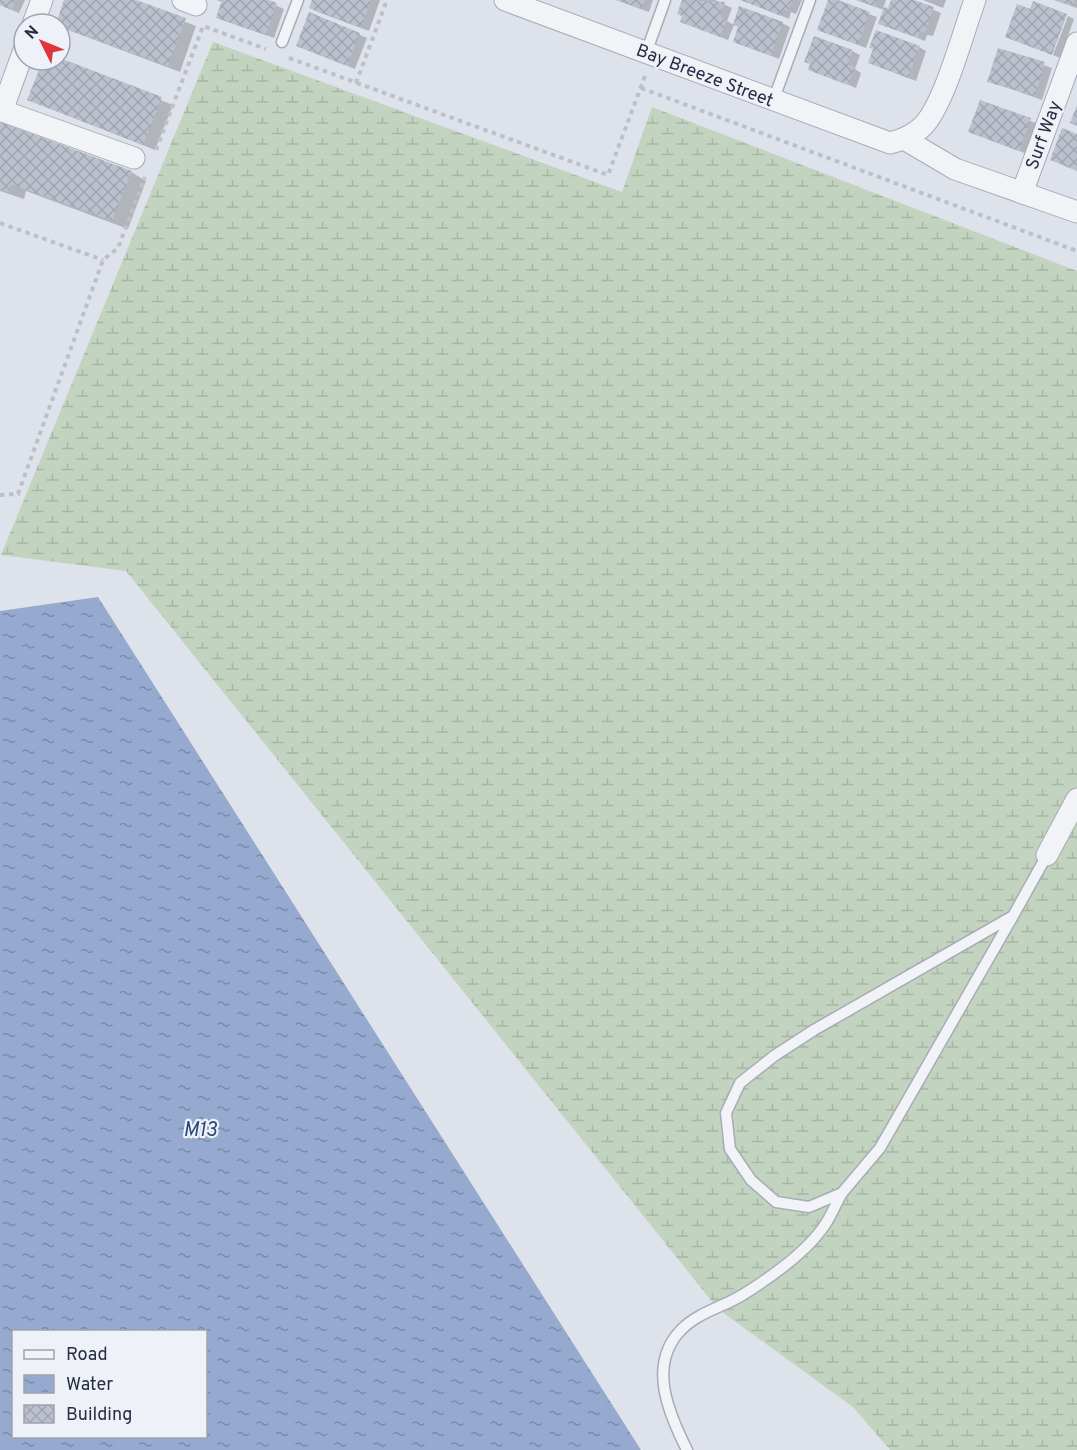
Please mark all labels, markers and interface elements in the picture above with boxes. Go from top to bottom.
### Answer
north arrow [12,12,72,72]
text: N [21,22,44,44]
street label: Bay Breeze Street [632,40,776,113]
street label: Surf Way [1021,98,1067,173]
water label: M13 [183,1118,217,1144]
legend [12,1330,207,1438]
text: Road [66,1344,108,1367]
text: Water [66,1374,113,1397]
text: Building [66,1404,132,1427]

